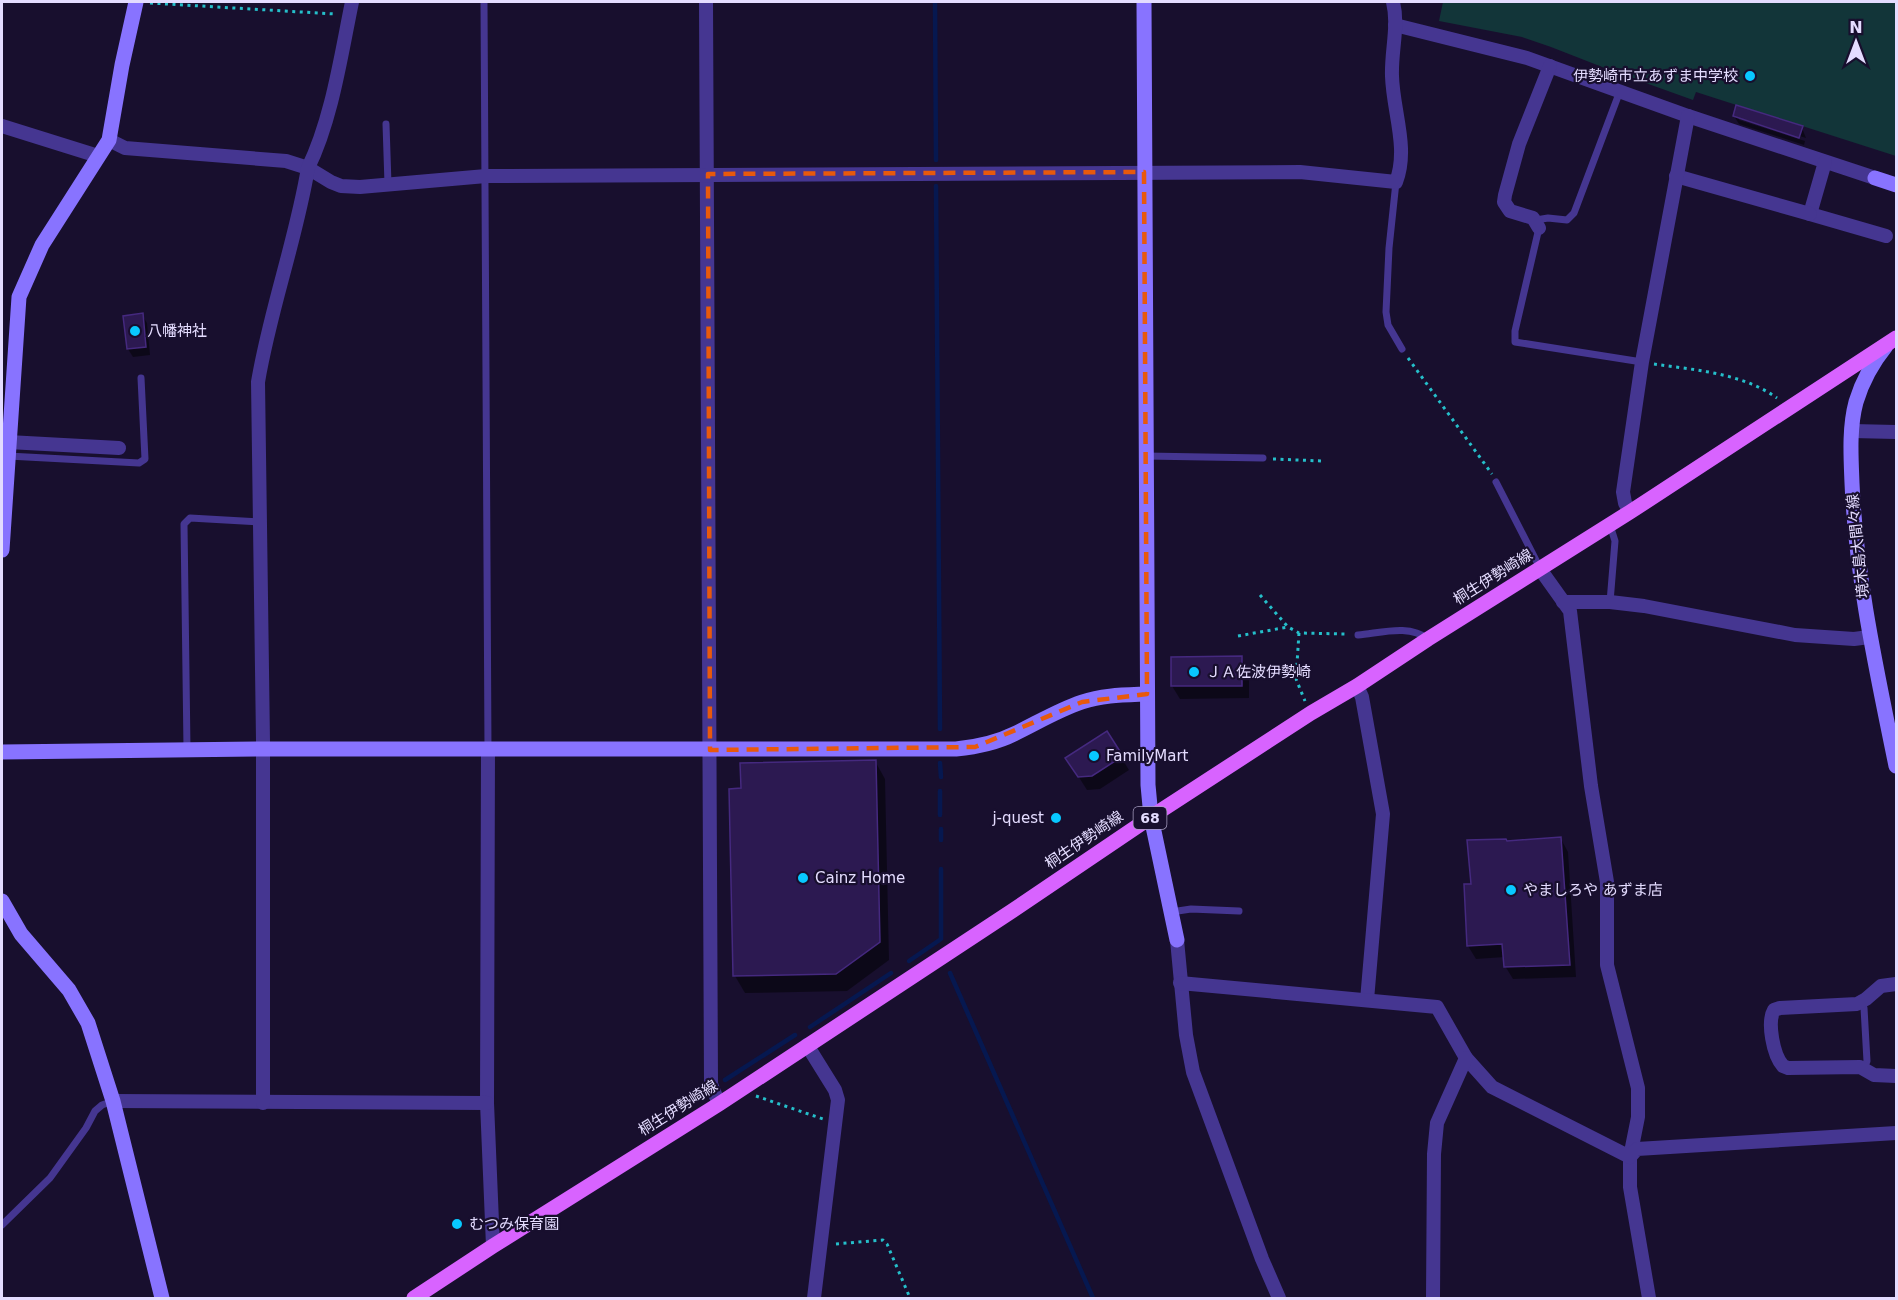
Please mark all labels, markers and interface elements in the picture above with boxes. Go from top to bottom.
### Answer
north arrow [1826,12,1886,72]
text: N [1849,18,1863,37]
place label: 伊勢崎市立あずま中学校 [1573,67,1738,85]
marker: 伊勢崎市立あずま中学校 [1743,69,1757,83]
place label: 八幡神社 [147,322,207,340]
marker: 八幡神社 [128,324,142,338]
street label: 境木島大間々線 [1844,493,1872,599]
street label: 桐生伊勢崎線 [1450,546,1536,608]
place label: ＪＡ佐波伊勢崎 [1206,663,1311,681]
marker: ＪＡ佐波伊勢崎 [1187,665,1201,679]
place label: FamilyMart [1106,747,1189,765]
marker: FamilyMart [1087,749,1101,763]
street label: 桐生伊勢崎線 [1042,807,1126,873]
road number: 68 [1134,807,1166,829]
place label: j-quest [991,809,1044,827]
marker: j-quest [1049,811,1063,825]
place label: Cainz Home [815,869,905,887]
marker: Cainz Home [796,871,810,885]
place label: やましろや あずま店 [1523,881,1663,899]
marker: やましろや あずま店 [1504,883,1518,897]
street label: 桐生伊勢崎線 [635,1077,721,1139]
place label: むつみ保育園 [469,1215,559,1233]
marker: むつみ保育園 [450,1217,464,1231]

